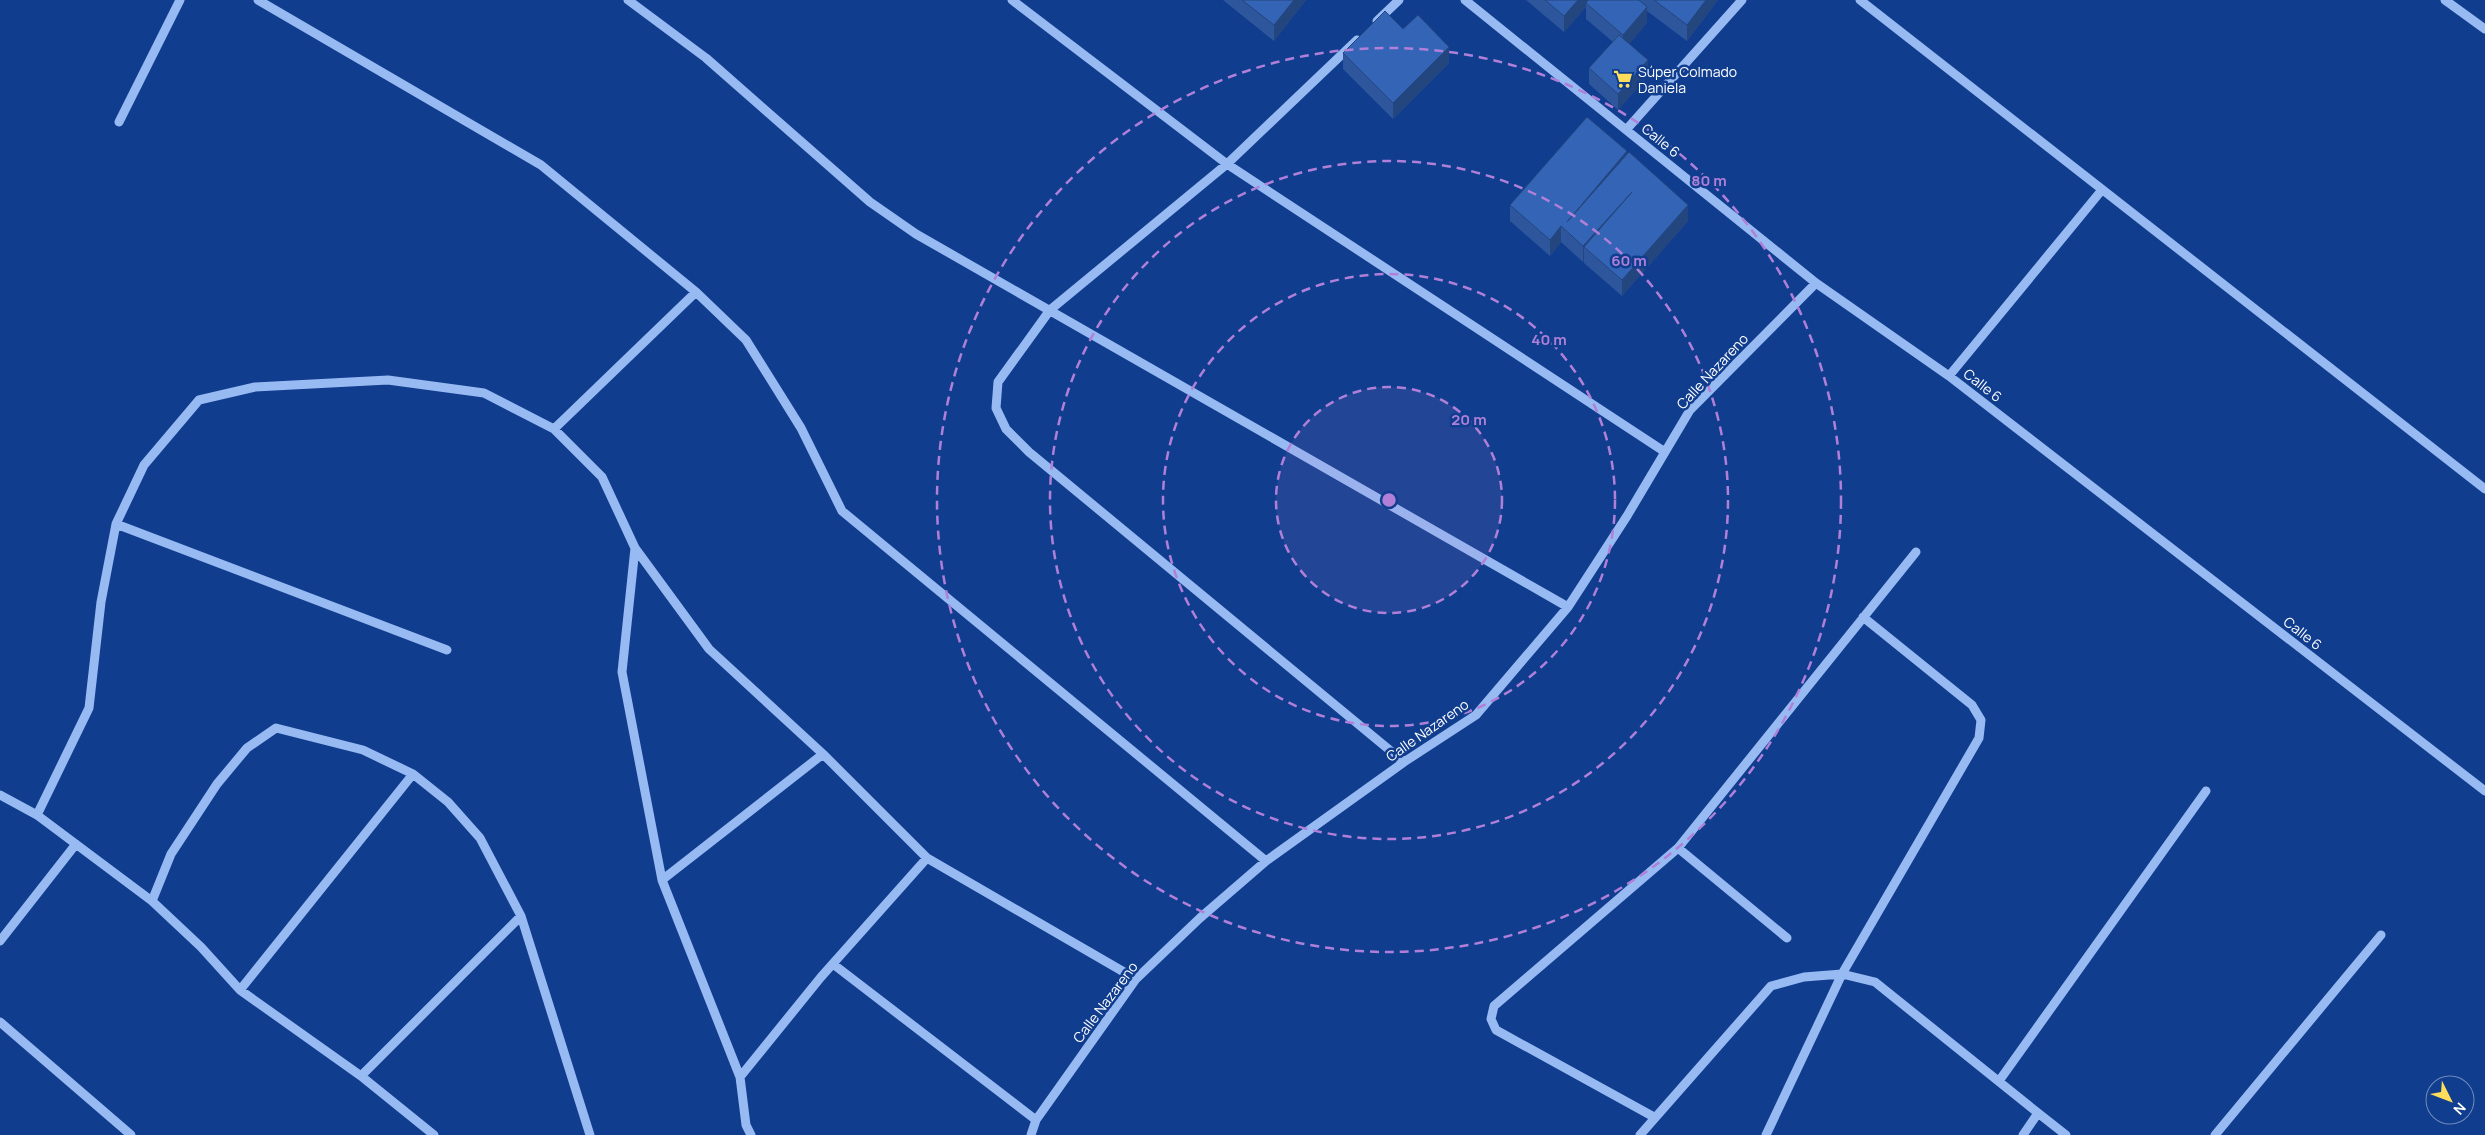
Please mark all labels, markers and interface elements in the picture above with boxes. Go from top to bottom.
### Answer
place label: Súper Colmado Daniela [1638,62,1737,97]
supermarket icon: Súper Colmado Daniela [1612,68,1634,90]
street label: Calle 6 [1638,119,1684,161]
text: 80 m [1691,170,1727,191]
text: 60 m [1611,250,1647,271]
text: 40 m [1531,329,1567,350]
street label: Calle Nazareno [1672,329,1752,413]
street label: Calle 6 [1960,364,2006,406]
text: 20 m [1451,409,1487,430]
centre of rings [1380,491,1398,509]
street label: Calle 6 [2280,612,2326,654]
street label: Calle Nazareno [1382,694,1472,766]
street label: Calle Nazareno [1068,958,1142,1046]
north arrow [2425,1075,2475,1125]
text: N [2450,1099,2470,1119]

